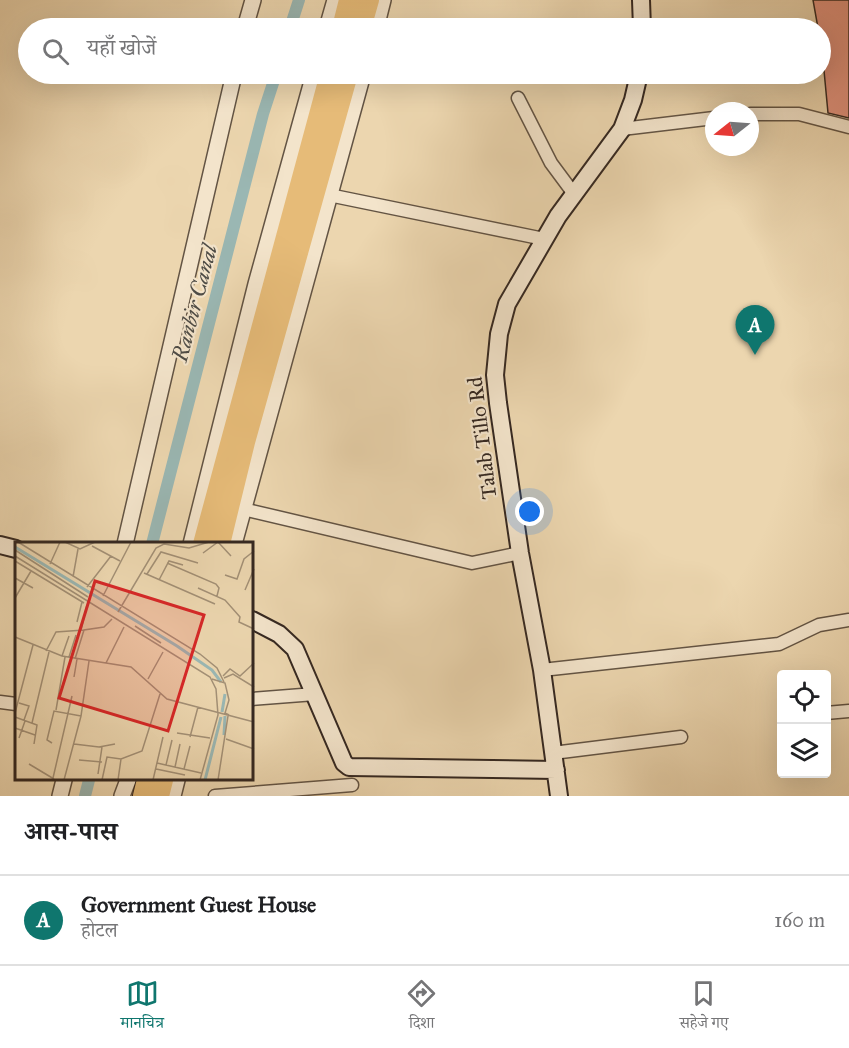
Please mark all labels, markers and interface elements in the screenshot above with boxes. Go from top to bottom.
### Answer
search box [18,18,831,84]
text: यहाँ खोजें [87,34,156,61]
icon: search [39,35,72,68]
north arrow [705,102,759,156]
water label: Ranbir Canal [166,240,224,366]
pin: A [736,306,774,355]
street label: Talab Tillo Rd [462,375,502,501]
your location [515,497,544,526]
inset map [15,542,254,781]
map controls [777,670,831,778]
button: locate [777,670,831,724]
button: layers [777,724,831,778]
text: आस-पास [24,815,117,847]
text: Government Guest House [81,891,316,918]
text: A [37,908,50,932]
text: 160 m [774,908,825,932]
text: होटल [81,918,118,942]
tab: मानचित्र [121,977,164,1038]
tab: दिशा [405,977,438,1038]
tab: सहेजे गए [679,977,728,1038]

